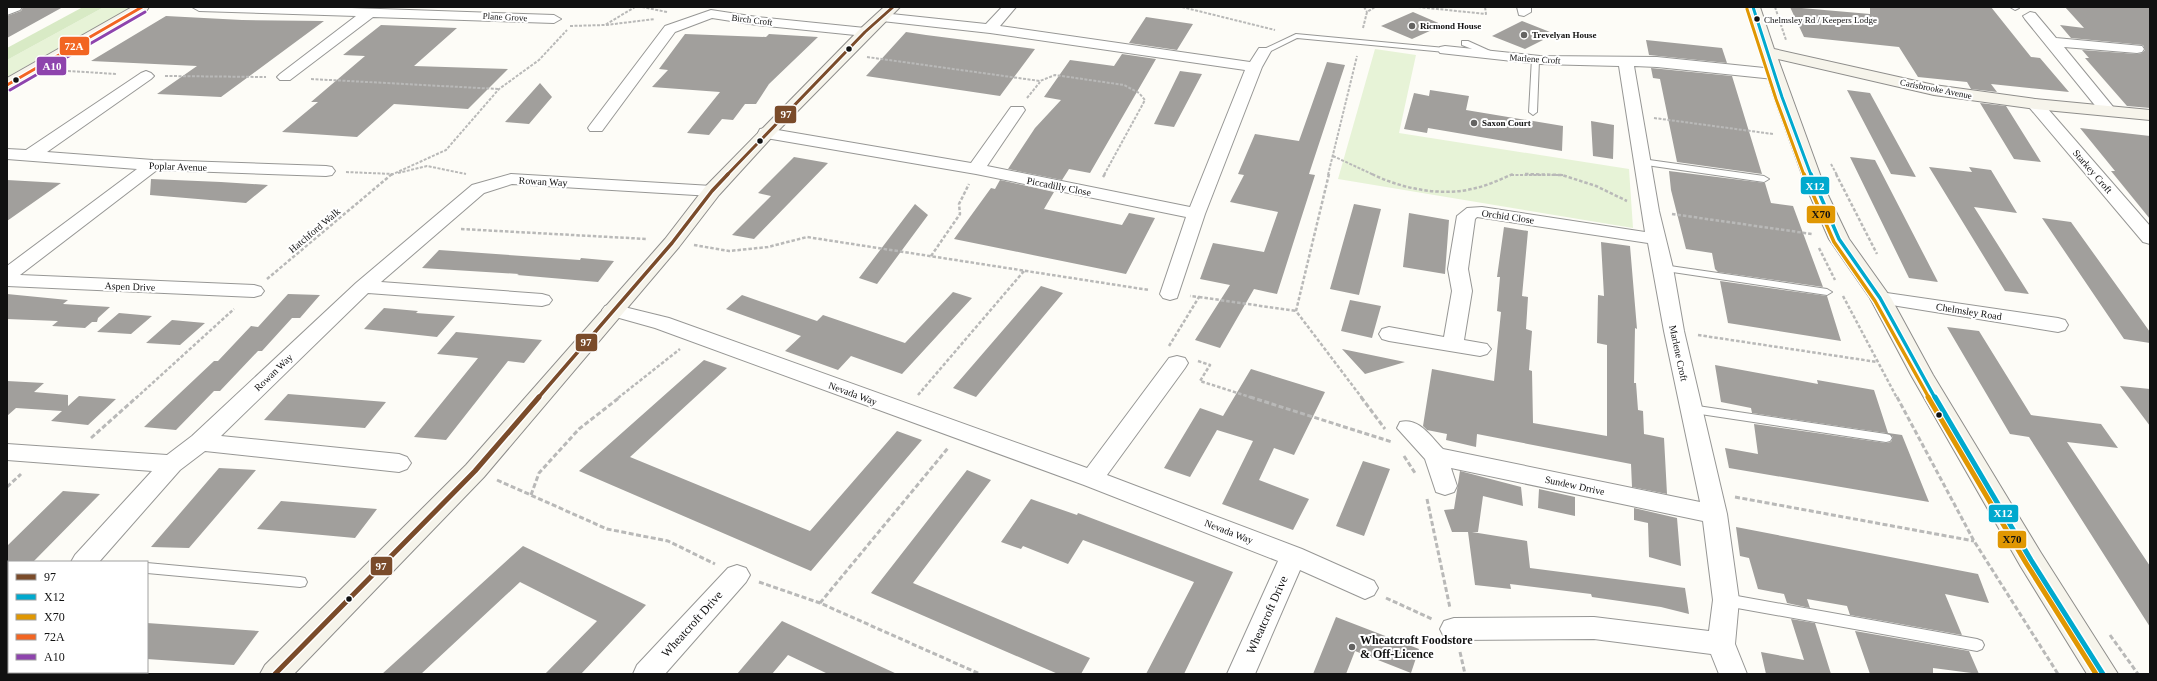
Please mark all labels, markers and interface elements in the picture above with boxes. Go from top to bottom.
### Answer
street label: Plane Grove [482,11,528,23]
street label: Birch Croft [731,13,774,28]
marker: Chelmsley Rd / Keepers Lodge [1752,14,1762,24]
place label: Chelmsley Rd / Keepers Lodge [1764,15,1877,25]
marker: Ricmond House [1407,21,1417,31]
place label: Ricmond House [1420,21,1481,31]
marker: Trevelyan House [1519,30,1529,40]
place label: Trevelyan House [1532,30,1596,40]
line badge: 72A [59,36,90,56]
text: 72A [65,40,84,52]
unlabelled marker [844,44,854,54]
street label: Marlene Croft [1509,52,1561,66]
line badge: A10 [36,56,67,76]
text: A10 [43,60,62,72]
unlabelled marker [11,75,21,85]
street label: Carisbrooke Avenue [1899,77,1973,101]
line badge: 97 [774,105,797,124]
text: 97 [781,108,792,120]
marker: Saxon Court [1469,118,1479,128]
place label: Saxon Court [1482,118,1531,128]
unlabelled marker [755,136,765,146]
street label: Starkey Croft [2071,147,2115,196]
street label: Poplar Avenue [149,160,208,173]
street label: Rowan Way [518,175,568,188]
street label: Piccadilly Close [1026,175,1093,198]
line badge: X12 [1800,176,1830,195]
text: X12 [1806,180,1825,192]
line badge: X70 [1806,205,1836,224]
street label: Hatchford Walk [286,206,342,255]
street label: Orchid Close [1481,207,1536,226]
text: X70 [1812,208,1831,220]
street label: Aspen Drive [104,280,156,293]
street label: Chelmsley Road [1935,301,2003,322]
street label: Marlene Croft [1667,324,1690,382]
line badge: 97 [575,333,598,352]
text: 97 [581,336,592,348]
street label: Rowan Way [252,351,295,393]
street label: Nevada Way [827,380,879,407]
unlabelled marker [1934,410,1944,420]
street label: Sundew Drrive [1544,474,1606,497]
line badge: X12 [1988,504,2019,523]
text: X12 [1994,507,2013,519]
street label: Nevada Way [1203,517,1255,546]
line badge: X70 [1997,530,2027,549]
text: X70 [2003,533,2022,545]
line badge: 97 [370,556,393,576]
text: 97 [376,560,387,572]
legend [8,561,148,673]
text: 97 [44,570,56,584]
street label: Wheatcroft Drive [1243,574,1291,656]
street label: Wheatcroft Drive [659,588,725,660]
text: X12 [44,590,65,604]
unlabelled marker [344,594,354,604]
text: X70 [44,610,65,624]
text: 72A [44,630,65,644]
place label: Wheatcroft Foodstore & Off-Licence [1360,633,1473,661]
marker: Wheatcroft Foodstore & Off-Licence [1347,642,1357,652]
text: A10 [44,650,65,664]

